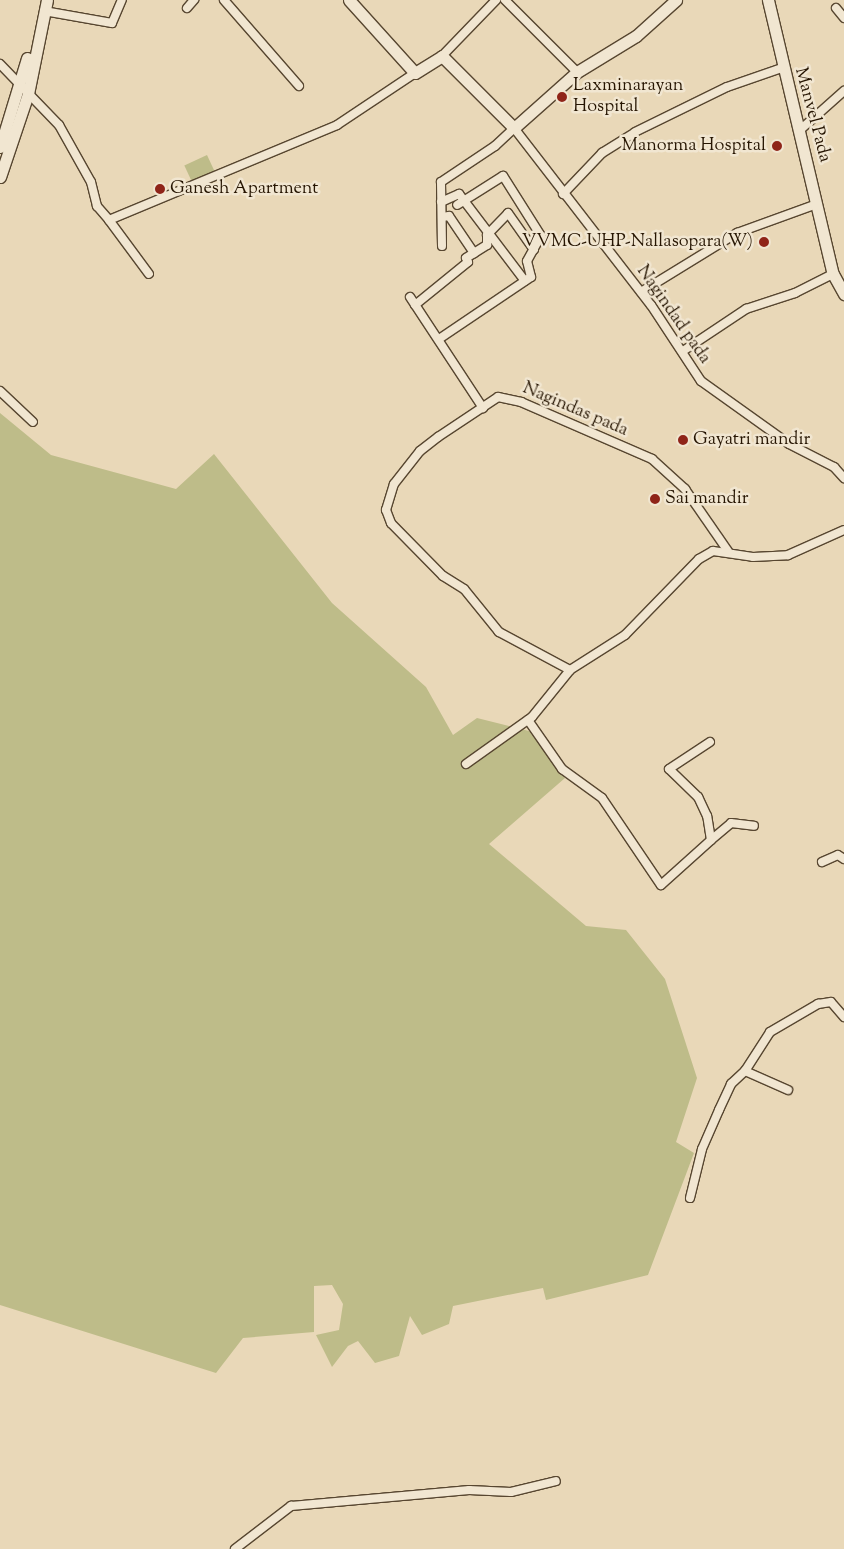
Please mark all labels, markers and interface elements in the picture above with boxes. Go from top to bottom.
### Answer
street label: Manvel Pada [789,65,835,165]
place label: Laxminarayan Hospital [573,76,683,118]
marker: Laxminarayan Hospital [555,90,569,104]
place label: Manorma Hospital [621,135,766,157]
marker: Manorma Hospital [770,139,784,153]
place label: Ganesh Apartment [170,178,318,200]
marker: Ganesh Apartment [154,183,166,195]
place label: VVMC-UHP-Nallasopara(W) [522,231,753,253]
marker: VVMC-UHP-Nallasopara(W) [757,235,771,249]
street label: Nagindad pada [631,262,715,368]
street label: Nagindas pada [519,378,631,442]
place label: Gayatri mandir [693,429,810,451]
marker: Gayatri mandir [677,434,689,446]
place label: Sai mandir [665,488,749,510]
marker: Sai mandir [649,493,661,505]

